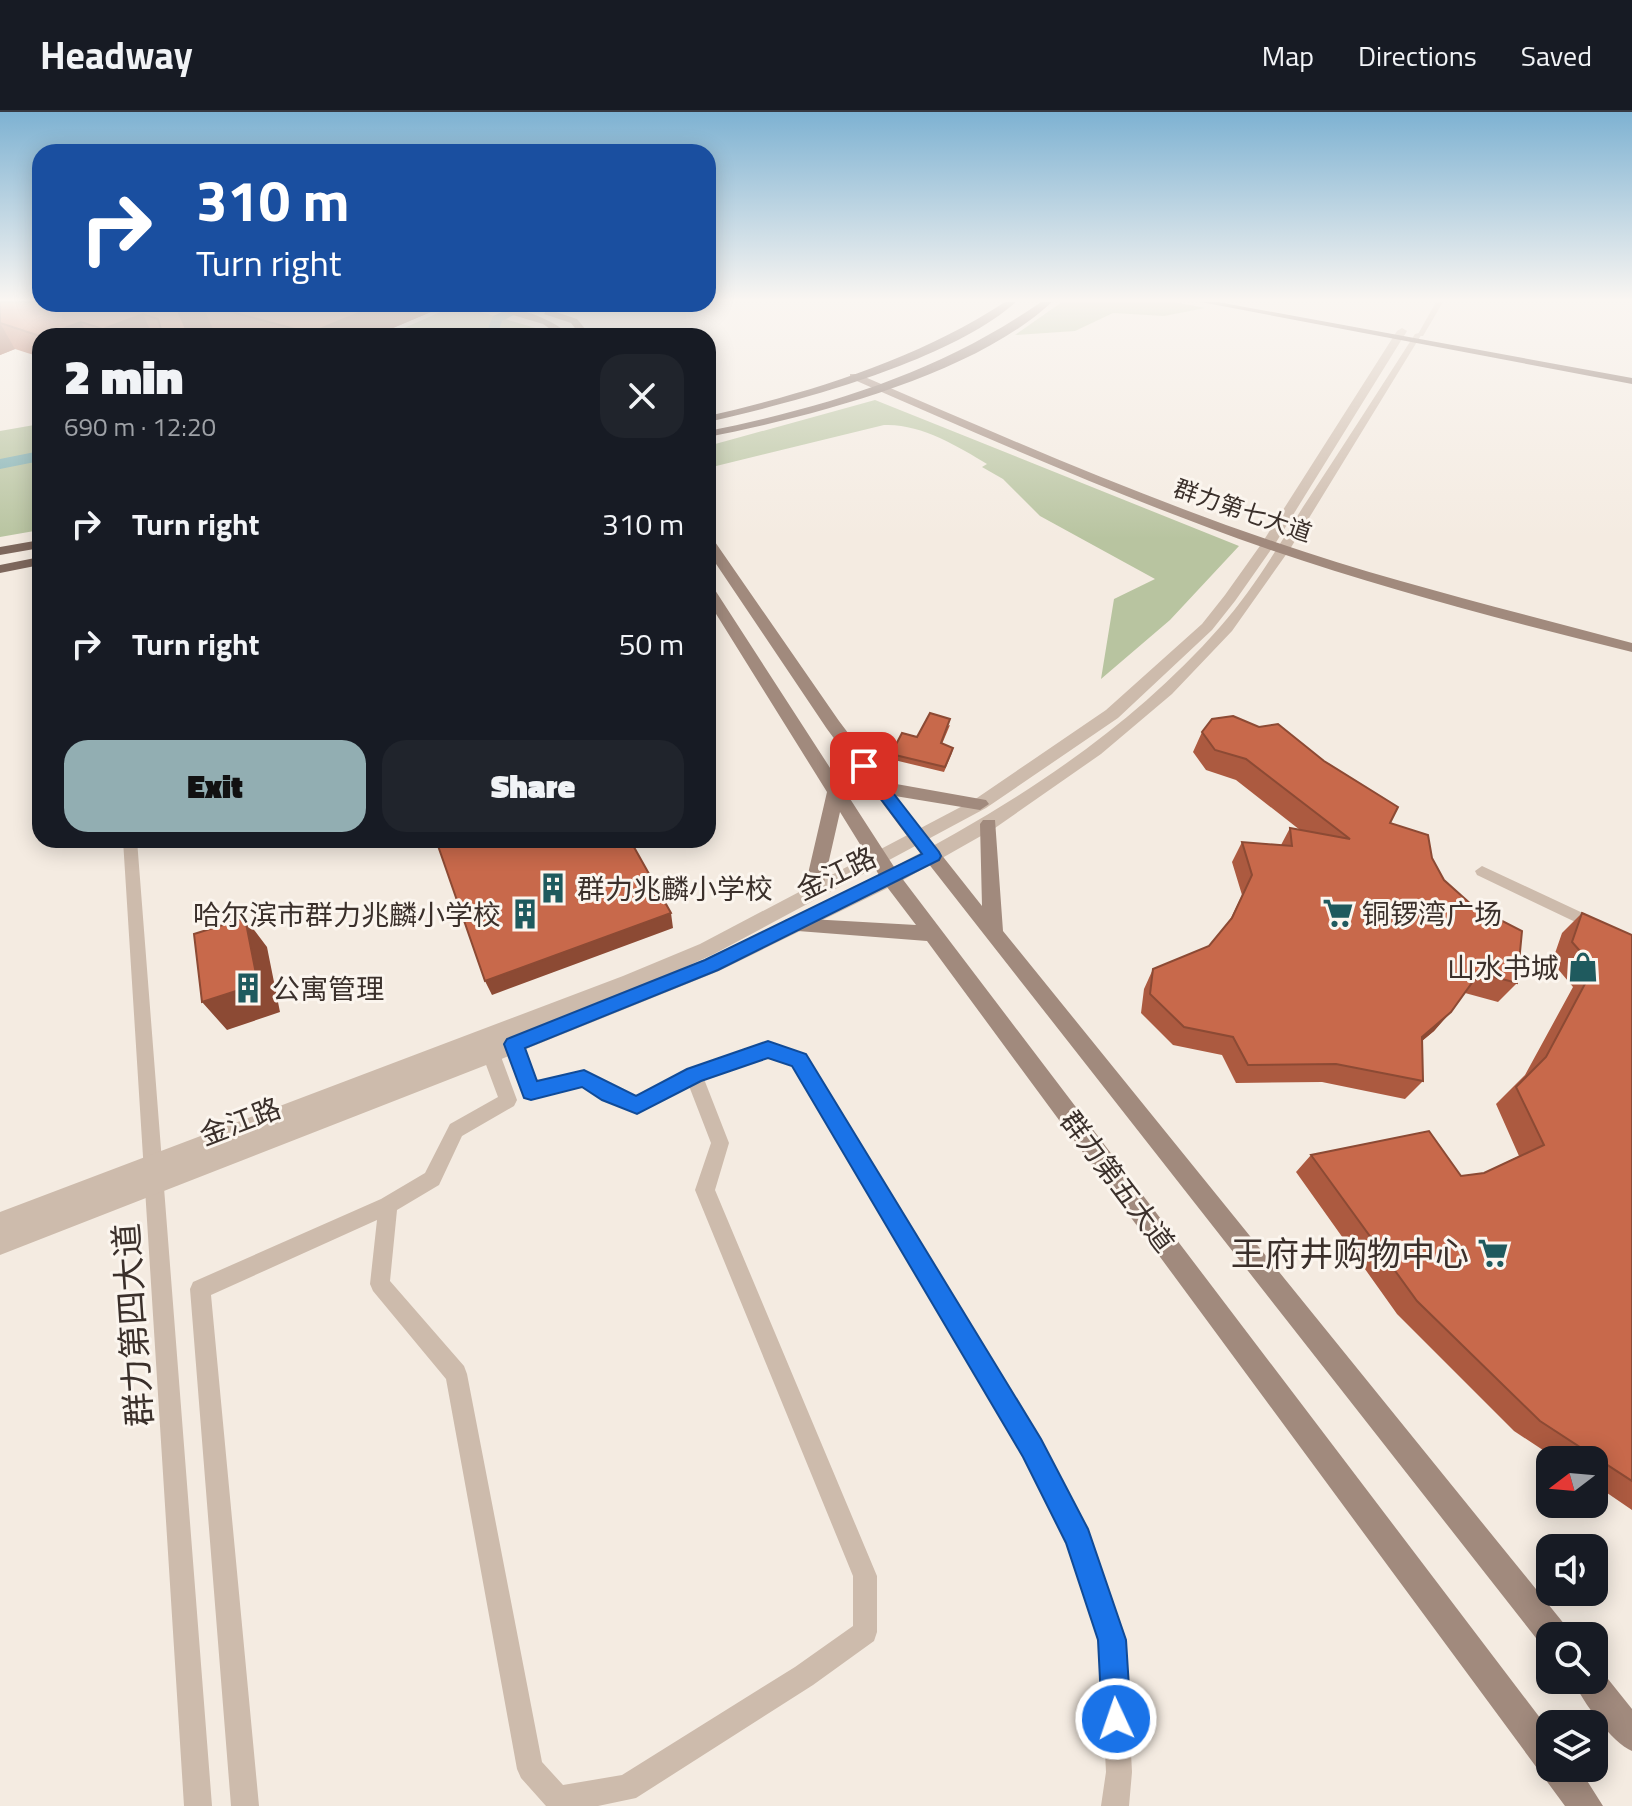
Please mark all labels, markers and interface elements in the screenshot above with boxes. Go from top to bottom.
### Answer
text: Headway [40,26,193,84]
text: Map [1262,34,1314,77]
text: Directions [1358,34,1477,77]
text: Saved [1521,34,1592,77]
text: 310 m [196,158,349,243]
icon: right [64,176,168,280]
text: Turn right [196,235,341,290]
text: 2 min [64,340,183,413]
button: close [600,354,684,438]
text: 690 m · 12:20 [64,407,216,446]
street label: 群力第七大道 [1169,470,1317,550]
text: Turn right [132,501,260,547]
text: 310 m [602,501,684,547]
icon: right [64,502,108,546]
text: Turn right [132,621,260,667]
text: 50 m [619,621,684,667]
icon: right [64,622,108,666]
pin [830,732,898,800]
button: Exit [64,740,366,832]
button: Share [382,740,684,832]
icon: arrive [842,744,886,788]
street label: 金江路 [789,835,883,911]
place label: 群力兆麟小学校 [577,867,773,910]
building icon: 群力兆麟小学校 [536,871,570,905]
place label: 铜锣湾广场 [1362,892,1502,935]
place label: 哈尔滨市群力兆麟小学校 [193,893,501,936]
supermarket icon: 铜锣湾广场 [1321,896,1355,930]
building icon: 哈尔滨市群力兆麟小学校 [508,897,542,931]
place label: 山水书城 [1447,946,1559,989]
shop icon: 山水书城 [1566,950,1600,984]
place label: 公寓管理 [272,967,384,1010]
building icon: 公寓管理 [231,971,265,1005]
street label: 金江路 [193,1086,287,1156]
street label: 群力第五大道 [1050,1101,1186,1261]
street label: 群力第四大道 [99,1221,165,1429]
place label: 王府井购物中心 [1231,1227,1469,1279]
supermarket icon: 王府井购物中心 [1476,1236,1510,1270]
north arrow [1536,1446,1608,1518]
map controls [1536,1446,1608,1782]
button: sound [1536,1534,1608,1606]
button: search [1536,1622,1608,1694]
position arrow [1074,1677,1158,1761]
button: layers [1536,1710,1608,1782]

